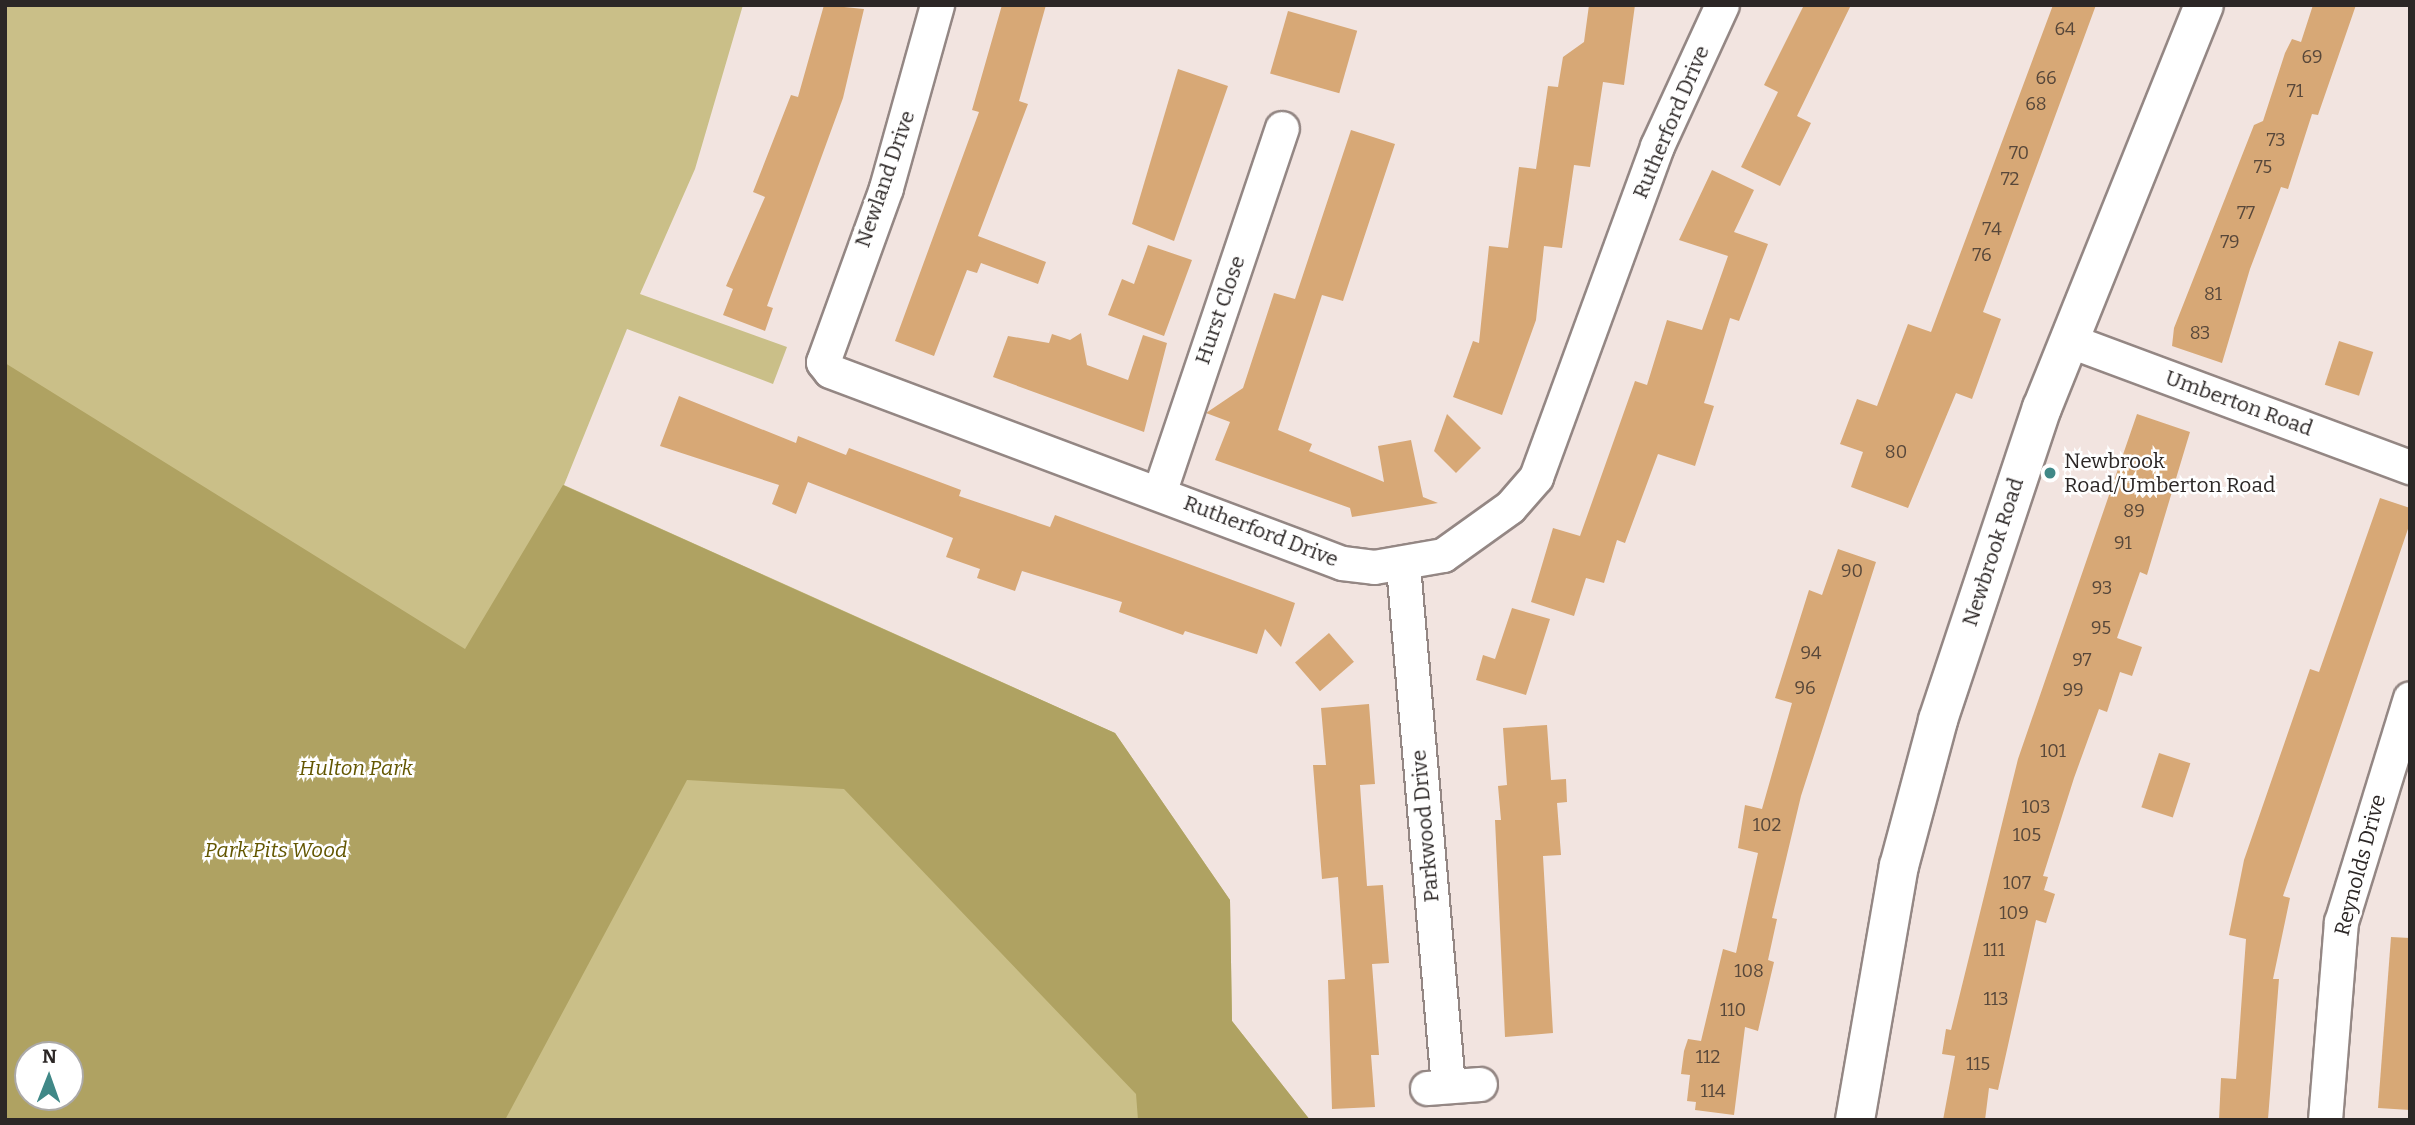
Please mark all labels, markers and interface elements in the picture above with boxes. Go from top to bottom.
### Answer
house number: 64 [2054,18,2076,40]
street label: Rutherford Drive [1627,42,1715,202]
house number: 69 [2301,46,2323,68]
house number: 66 [2035,67,2057,89]
house number: 71 [2287,80,2303,102]
house number: 68 [2025,93,2047,115]
street label: Newland Drive [850,107,920,251]
house number: 73 [2267,129,2285,151]
house number: 70 [2009,142,2029,164]
house number: 75 [2254,156,2272,178]
house number: 72 [2001,168,2019,190]
house number: 77 [2237,202,2255,224]
house number: 74 [1982,218,2002,240]
house number: 79 [2220,231,2240,253]
house number: 76 [1972,244,1992,266]
street label: Hurst Close [1190,252,1250,368]
house number: 81 [2204,283,2222,305]
house number: 83 [2190,322,2210,344]
street label: Umberton Road [2162,365,2316,441]
house number: 80 [1885,441,1907,463]
place label: Newbrook Road/Umberton Road [2064,448,2275,498]
marker: Newbrook Road/Umberton Road [2042,465,2058,481]
street label: Newbrook Road [1957,475,2029,629]
street label: Rutherford Drive [1180,490,1342,572]
house number: 89 [2123,500,2145,522]
house number: 91 [2114,532,2132,554]
house number: 90 [1841,560,1863,582]
house number: 93 [2092,577,2112,599]
house number: 95 [2091,617,2111,639]
house number: 94 [1800,642,1822,664]
house number: 97 [2072,649,2092,671]
house number: 96 [1794,677,1816,699]
house number: 99 [2062,679,2084,701]
house number: 101 [2040,740,2066,762]
street label: Parkwood Drive [1406,749,1444,903]
park label: Hulton Park [299,755,413,781]
street label: Reynolds Drive [2329,792,2391,938]
house number: 103 [2021,796,2051,818]
house number: 102 [1753,814,1781,836]
house number: 105 [2013,824,2041,846]
park label: Park Pits Wood [205,837,347,863]
house number: 107 [2003,872,2031,894]
house number: 109 [1999,902,2029,924]
house number: 111 [1983,939,2005,961]
house number: 108 [1734,960,1764,982]
house number: 113 [1984,988,2008,1010]
house number: 110 [1720,999,1746,1021]
north arrow [14,1041,84,1111]
text: N [42,1045,57,1068]
house number: 112 [1696,1046,1720,1068]
house number: 115 [1966,1053,1990,1075]
house number: 114 [1700,1080,1726,1102]

